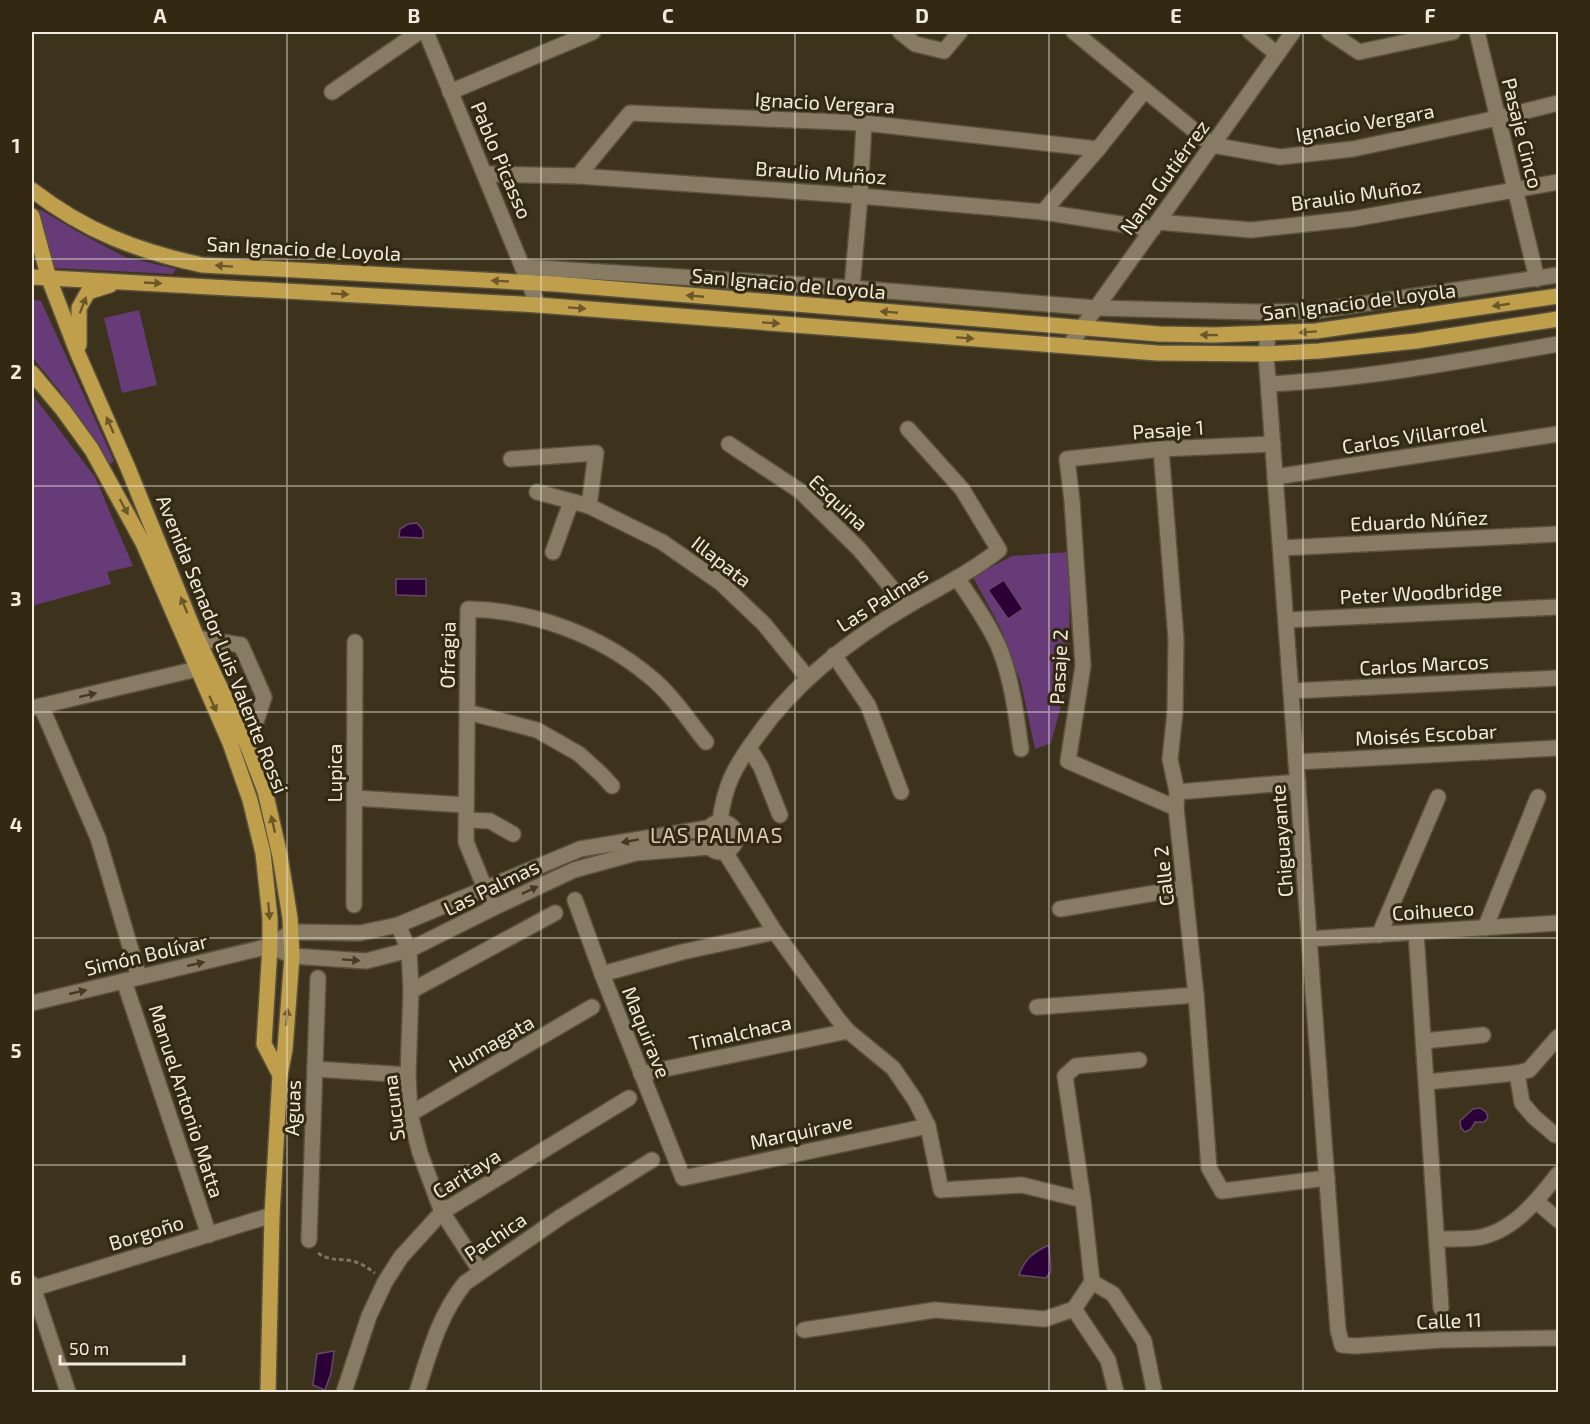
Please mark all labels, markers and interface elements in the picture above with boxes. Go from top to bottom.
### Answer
text: A [153,3,167,27]
text: B [408,3,420,27]
text: C [662,3,674,27]
text: D [915,3,929,27]
text: E [1170,3,1182,27]
text: F [1424,3,1436,27]
street label: Pasaje Cinco [1498,75,1548,191]
street label: Ignacio Vergara [754,86,896,118]
street label: Pablo Picasso [467,98,537,222]
street label: Ignacio Vergara [1294,98,1436,146]
street label: Nana Gutiérrez [1114,115,1214,239]
text: 1 [12,133,20,157]
street label: Braulio Muñoz [755,155,887,189]
street label: Braulio Muñoz [1289,173,1423,215]
street label: San Ignacio de Loyola [206,231,402,265]
one-way arrow [214,261,233,271]
street label: San Ignacio de Loyola [691,263,887,303]
one-way arrow [491,276,510,285]
street label: San Ignacio de Loyola [1261,277,1457,325]
one-way arrow [143,278,162,287]
one-way arrow [330,289,349,298]
one-way arrow [685,291,704,301]
one-way arrow [78,296,88,314]
one-way arrow [1491,300,1510,309]
one-way arrow [567,303,586,313]
one-way arrow [879,307,898,317]
one-way arrow [761,318,780,328]
one-way arrow [1298,327,1317,337]
one-way arrow [1200,330,1219,340]
one-way arrow [956,333,975,343]
text: 2 [10,359,22,383]
street label: Carlos Villarroel [1340,412,1488,458]
street label: Pasaje 1 [1131,415,1205,443]
one-way arrow [105,416,114,433]
street label: Esquina [805,469,873,535]
street label: Avenida Senador Luis Valente Rossi [152,491,294,797]
one-way arrow [119,499,129,516]
street label: Eduardo Núñez [1349,504,1489,536]
street label: Illapata [687,530,757,592]
street label: Las Palmas [832,561,932,637]
street label: Peter Woodbridge [1339,576,1503,608]
text: 3 [10,586,22,610]
one-way arrow [179,596,188,614]
street label: Ofragia [434,621,460,689]
street label: Pasaje 2 [1044,629,1072,705]
street label: Carlos Marcos [1359,649,1489,679]
one-way arrow [79,689,98,699]
one-way arrow [208,695,218,713]
street label: Moisés Escobar [1354,718,1498,750]
street label: Lupica [322,744,346,803]
street label: Chiguayante [1265,784,1297,898]
text: 4 [10,812,23,836]
one-way arrow [267,815,277,833]
district label: LAS PALMAS [650,822,784,847]
one-way arrow [620,837,639,846]
street label: Calle 2 [1148,845,1178,907]
street label: Las Palmas [439,854,543,920]
one-way arrow [522,886,539,895]
street label: Coihueco [1391,895,1475,925]
one-way arrow [264,902,274,921]
street label: Simón Bolívar [82,928,210,980]
one-way arrow [341,955,360,965]
one-way arrow [187,958,205,968]
street label: Maquirave [618,983,676,1081]
one-way arrow [69,987,87,997]
street label: Manuel Antonio Matta [144,1001,230,1201]
one-way arrow [282,1008,292,1027]
street label: Humagata [444,1009,538,1077]
street label: Timalchaca [687,1009,793,1055]
text: 5 [10,1038,22,1062]
street label: Sucuna [377,1074,409,1142]
street label: Aguas [279,1080,305,1136]
street label: Marquirave [747,1108,855,1154]
street label: Caritaya [428,1143,504,1203]
street label: Pachica [459,1207,531,1265]
street label: Borgoño [106,1209,186,1255]
text: 6 [10,1265,22,1289]
street label: Calle 11 [1416,1307,1482,1333]
scale bar [60,1328,184,1366]
text: 50 m [69,1337,109,1359]

